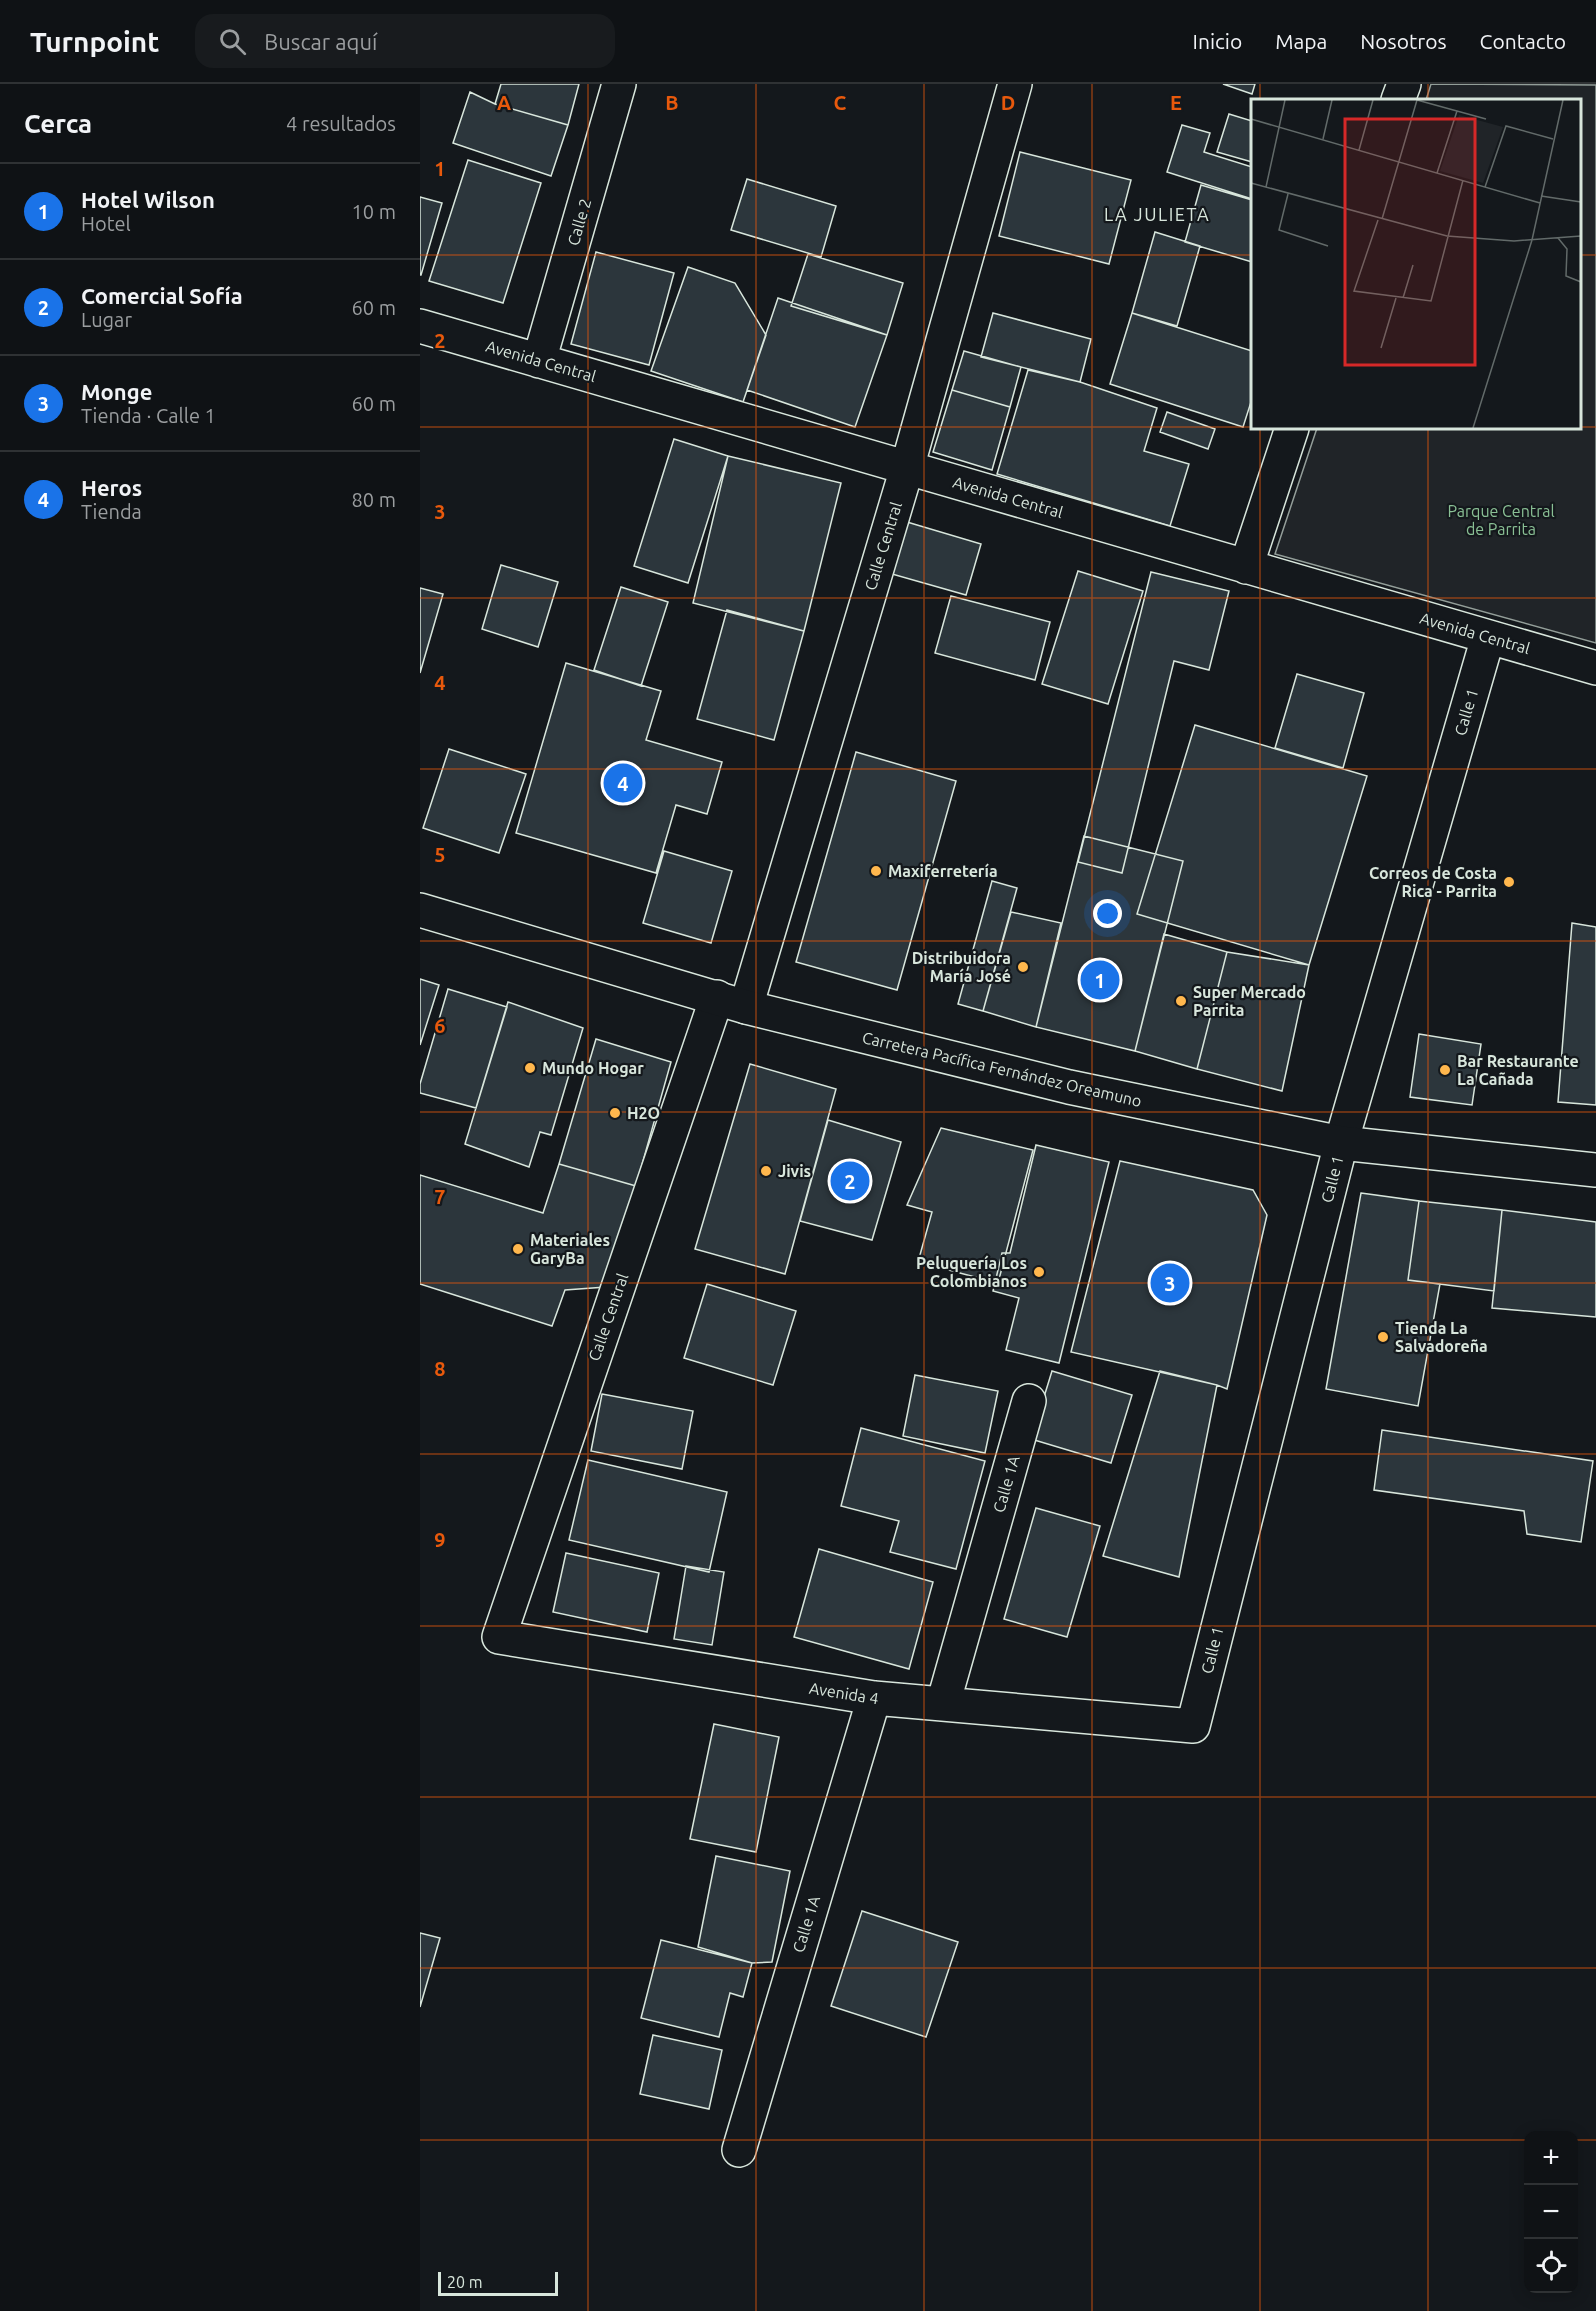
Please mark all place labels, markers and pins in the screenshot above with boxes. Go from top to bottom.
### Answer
pin: 4 [604,760,642,806]
place label: Maxiferretería [888,862,998,880]
marker: Maxiferretería [869,864,883,878]
place label: Correos de Costa Rica - Parrita [1369,864,1497,900]
marker: Correos de Costa Rica - Parrita [1502,875,1516,889]
place label: Distribuidora María José [912,949,1011,985]
pin: 1 [1080,958,1120,1002]
marker: Distribuidora María José [1016,960,1030,974]
place label: Super Mercado Parrita [1193,983,1306,1019]
marker: Super Mercado Parrita [1174,994,1188,1008]
place label: Bar Restaurante La Cañada [1457,1052,1579,1088]
place label: Mundo Hogar [542,1059,644,1077]
marker: Mundo Hogar [523,1061,537,1075]
marker: Bar Restaurante La Cañada [1438,1063,1452,1077]
place label: H2O [627,1104,660,1122]
marker: H2O [608,1106,622,1120]
pin: 2 [830,1158,870,1204]
place label: Jivis [778,1162,811,1180]
marker: Jivis [759,1164,773,1178]
place label: Materiales GaryBa [530,1231,610,1267]
marker: Materiales GaryBa [511,1242,525,1256]
place label: Peluquería Los Colombianos [916,1254,1027,1290]
pin: 3 [1150,1260,1190,1306]
marker: Peluquería Los Colombianos [1032,1265,1046,1279]
place label: Tienda La Salvadoreña [1395,1319,1488,1355]
marker: Tienda La Salvadoreña [1376,1330,1390,1344]

